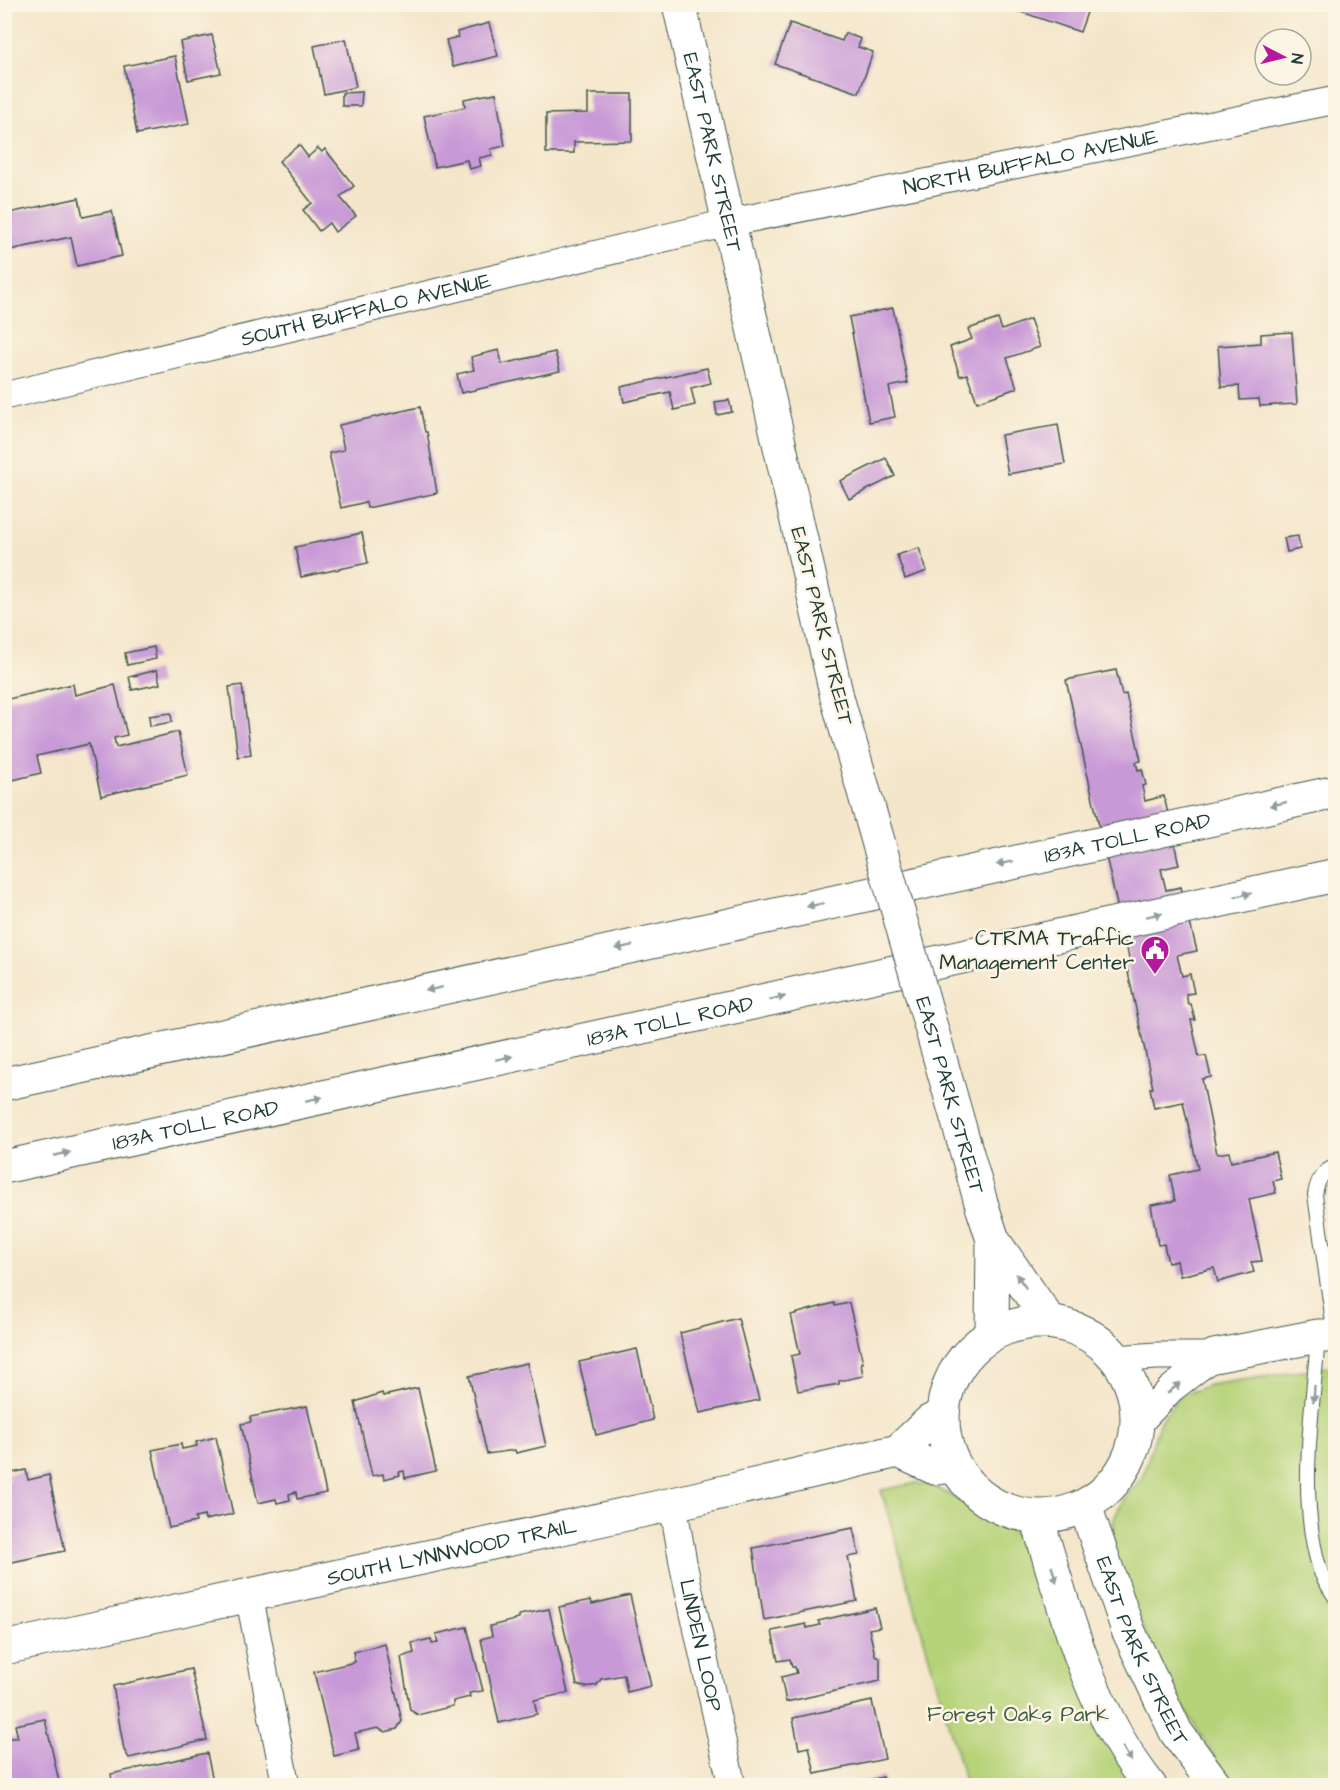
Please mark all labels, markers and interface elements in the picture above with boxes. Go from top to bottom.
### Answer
north arrow [1253,27,1313,87]
street label: EAST PARK STREET [676,50,750,255]
text: N [1285,52,1308,65]
street label: NORTH BUFFALO AVENUE [901,122,1161,202]
street label: SOUTH BUFFALO AVENUE [238,265,494,353]
street label: EAST PARK STREET [783,524,861,729]
one-way arrow [1269,800,1288,809]
street label: 183A TOLL ROAD [1041,805,1214,870]
one-way arrow [996,859,1015,868]
one-way arrow [1234,890,1253,900]
one-way arrow [805,901,824,910]
one-way arrow [1145,910,1164,919]
place label: CTRMA Traffic Management Center [939,924,1134,979]
public building icon: CTRMA Traffic Management Center [1139,934,1171,976]
one-way arrow [615,943,634,952]
one-way arrow [424,985,443,994]
street label: 183A TOLL ROAD [584,989,757,1053]
one-way arrow [767,993,786,1002]
street label: EAST PARK STREET [909,993,992,1198]
one-way arrow [495,1052,513,1062]
street label: 183A TOLL ROAD [109,1093,282,1157]
one-way arrow [304,1094,323,1104]
one-way arrow [52,1149,71,1159]
one-way arrow [1016,1273,1027,1289]
one-way arrow [1166,1382,1181,1395]
one-way arrow [1309,1385,1318,1404]
street label: SOUTH LYNNWOOD TRAIL [324,1511,580,1593]
street label: EAST PARK STREET [1089,1553,1196,1752]
one-way arrow [1050,1565,1059,1583]
street label: LINDEN LOOP [672,1576,730,1715]
park label: Forest Oaks Park [927,1700,1109,1729]
one-way arrow [1121,1746,1132,1762]

